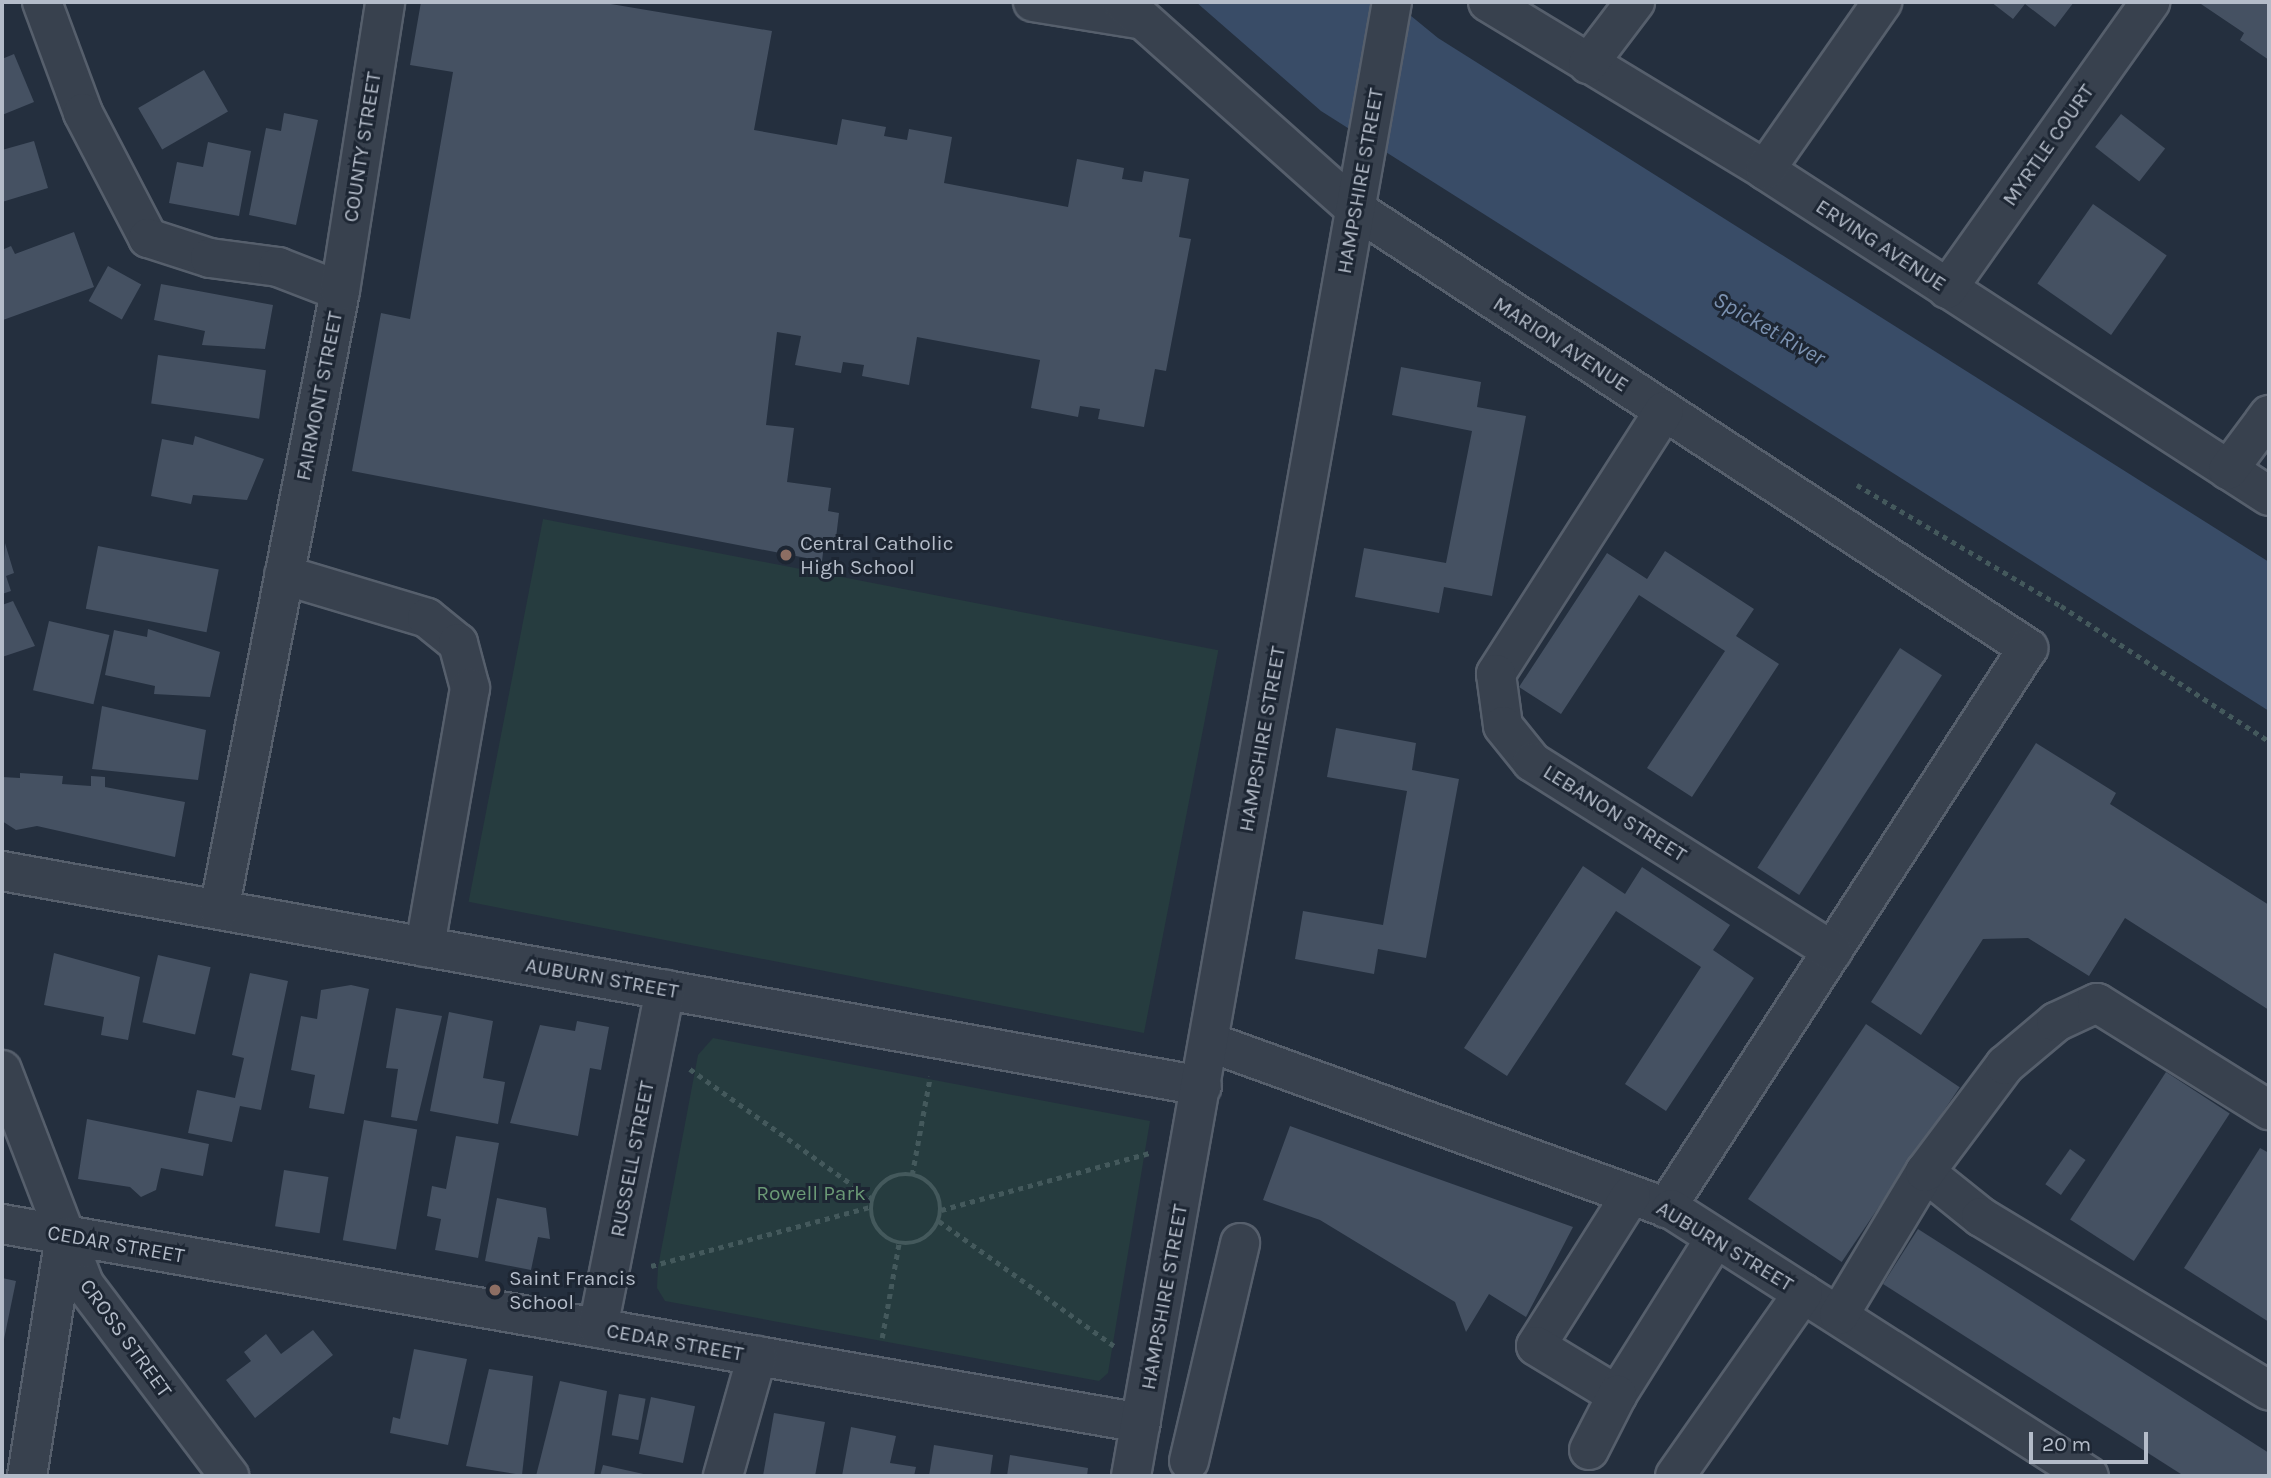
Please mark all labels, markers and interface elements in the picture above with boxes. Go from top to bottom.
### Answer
street label: COUNTY STREET [338,70,386,224]
street label: MYRTLE COURT [1997,79,2099,211]
street label: HAMPSHIRE STREET [1331,86,1389,276]
street label: ERVING AVENUE [1811,194,1951,296]
water label: Spicket River [1708,286,1830,372]
street label: MARION AVENUE [1489,291,1633,397]
street label: FAIRMONT STREET [290,309,348,483]
place label: Central Catholic High School [800,530,954,580]
marker: Central Catholic High School [778,547,794,563]
street label: HAMPSHIRE STREET [1233,644,1291,834]
street label: LEBANON STREET [1539,759,1691,867]
street label: AUBURN STREET [524,952,680,1004]
street label: RUSSELL STREET [605,1079,659,1239]
park label: Rowell Park [756,1180,866,1206]
street label: AUBURN STREET [1652,1195,1798,1297]
street label: HAMPSHIRE STREET [1135,1202,1193,1392]
street label: CEDAR STREET [46,1220,186,1268]
place label: Saint Francis School [509,1265,636,1315]
street label: CROSS STREET [75,1274,177,1402]
marker: Saint Francis School [487,1282,503,1298]
street label: CEDAR STREET [605,1318,745,1366]
scale bar [2033,1418,2152,1462]
text: 20 m [2042,1432,2091,1456]

